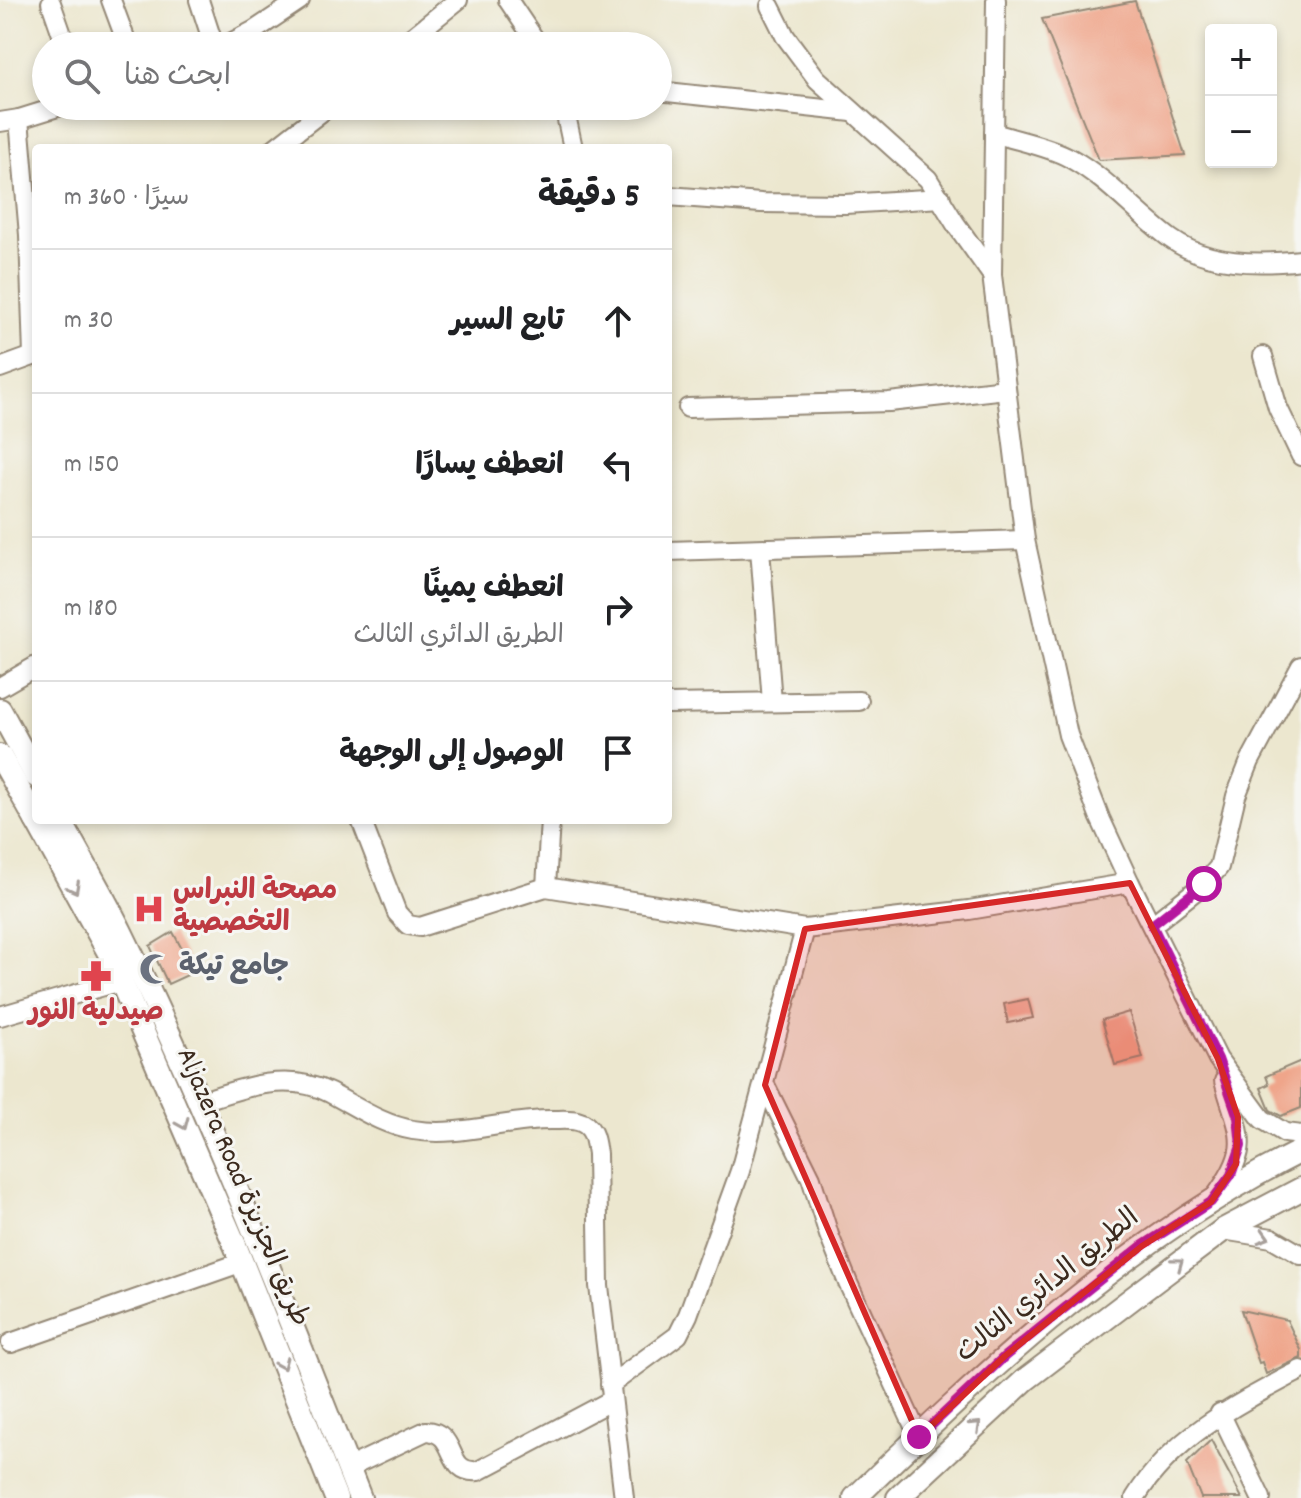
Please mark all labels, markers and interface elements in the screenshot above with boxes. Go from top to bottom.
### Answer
map controls [1205,24,1277,168]
button: + [1205,24,1277,96]
search box [32,32,672,120]
icon: search [60,54,104,98]
text: ابحث هنا [124,57,231,100]
button: − [1205,96,1277,168]
text: 5 دقيقة [538,174,640,223]
text: سيرًا · 360 m [64,180,189,217]
icon: ahead [596,299,640,343]
text: تابع السير [450,302,564,345]
text: 30 m [64,303,114,340]
icon: left [596,443,640,487]
text: انعطف يسارًا [415,446,564,489]
text: 150 m [64,447,120,484]
text: انعطف يمينًا [423,569,564,612]
icon: right [596,587,640,631]
text: 180 m [64,591,118,628]
text: الطريق الدائري الثالث [354,618,564,655]
icon: arrive [596,731,640,775]
text: الوصول إلى الوجهة [339,734,564,777]
route start [1186,866,1222,902]
place label: مصحة النبراس التخصصية [173,873,337,945]
one-way arrow [64,880,80,894]
hospital icon: مصحة النبراس التخصصية [132,892,166,926]
place label: جامع تيكة [179,949,289,989]
mosque icon: جامع تيكة [138,952,172,986]
pharmacy icon: صيدلية النور [79,959,113,993]
place label: صيدلية النور [25,994,164,1034]
street label: Aljazera Road طريق الجزيزة [164,1042,318,1334]
one-way arrow [174,1116,190,1130]
street label: الطريق الدائري الثالث [948,1200,1150,1374]
one-way arrow [1257,1228,1271,1244]
one-way arrow [1169,1258,1184,1272]
one-way arrow [273,1356,289,1370]
route end [901,1419,937,1455]
one-way arrow [967,1421,981,1435]

